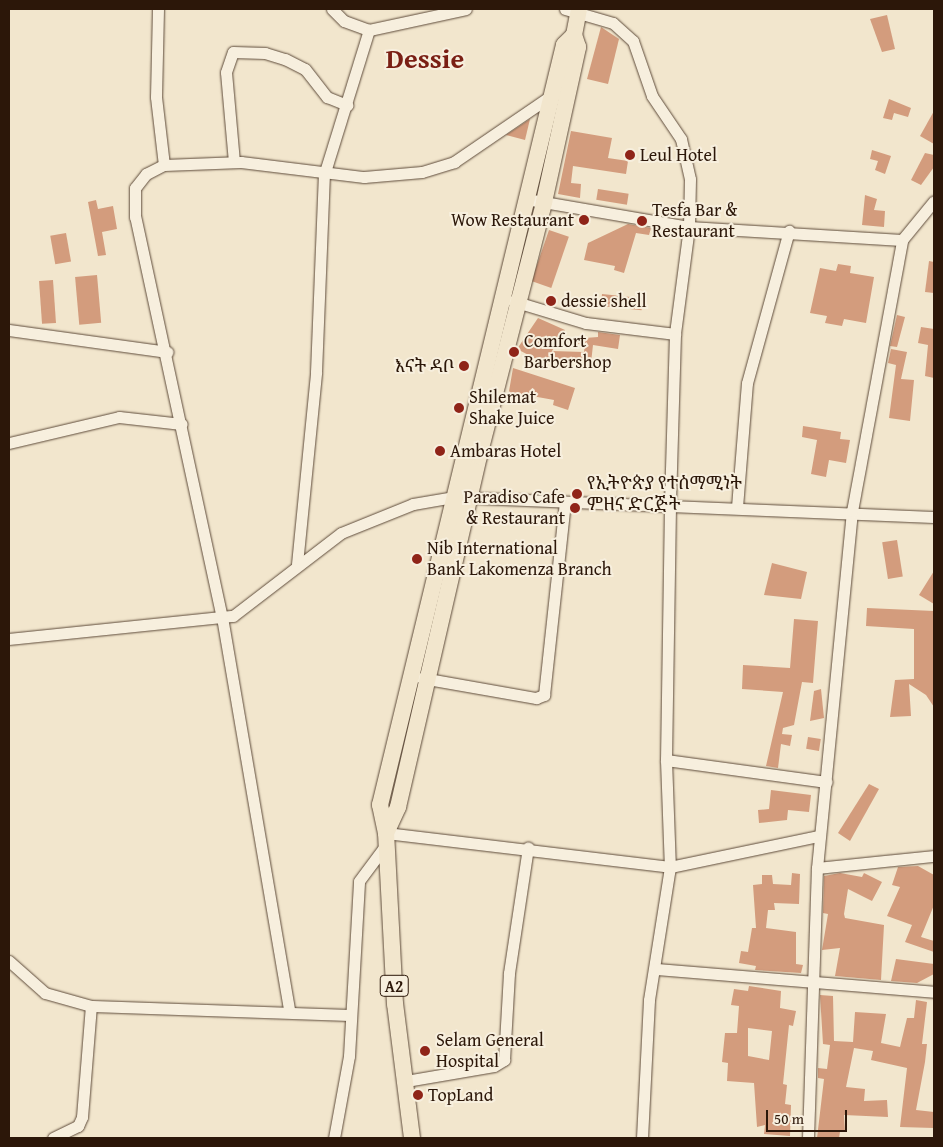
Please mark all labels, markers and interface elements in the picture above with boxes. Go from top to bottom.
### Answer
district label: Dessie [386,41,464,75]
place label: Leul Hotel [640,144,717,166]
marker: Leul Hotel [624,149,636,161]
place label: Tesfa Bar & Restaurant [652,200,737,242]
place label: Wow Restaurant [451,209,574,231]
marker: Wow Restaurant [578,214,590,226]
marker: Tesfa Bar & Restaurant [636,215,648,227]
place label: dessie shell [561,290,647,312]
marker: dessie shell [545,295,557,307]
place label: Comfort Barbershop [524,331,611,374]
marker: Comfort Barbershop [508,346,520,358]
place label: እናት ዳቦ [395,355,454,377]
marker: እናት ዳቦ [458,360,470,372]
place label: Shilemat Shake Juice [469,387,554,429]
marker: Shilemat Shake Juice [453,402,465,414]
place label: Ambaras Hotel [450,440,561,462]
marker: Ambaras Hotel [434,445,446,457]
place label: የኢትዮጵያ የተስማሚነት ምዘና ድርጅት [587,473,742,516]
place label: Paradiso Cafe & Restaurant [464,487,565,530]
marker: የኢትዮጵያ የተስማሚነት ምዘና ድርጅት [571,488,583,500]
marker: Paradiso Cafe & Restaurant [569,502,581,514]
place label: Nib International Bank Lakomenza Branch [427,538,612,580]
marker: Nib International Bank Lakomenza Branch [411,553,423,565]
road number: A2 [379,972,409,999]
place label: Selam General Hospital [436,1030,544,1072]
marker: Selam General Hospital [418,1044,432,1058]
place label: TopLand [428,1084,493,1106]
marker: TopLand [412,1089,424,1101]
scale bar [768,1100,849,1132]
text: 50 m [774,1108,804,1129]

